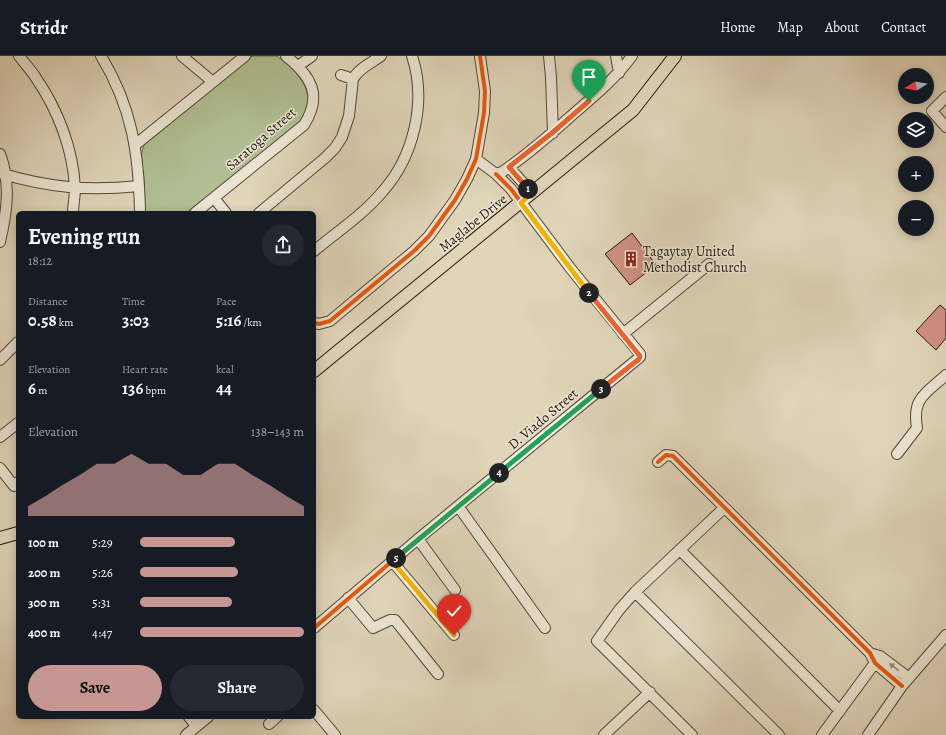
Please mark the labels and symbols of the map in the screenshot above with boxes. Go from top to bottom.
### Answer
pin [572,60,606,101]
north arrow [898,68,934,104]
street label: Saratoga Street [222,103,301,175]
pin: 1 [518,179,538,199]
street label: Maglabe Drive [435,190,511,256]
place label: Tagaytay United Methodist Church [643,242,747,277]
building icon: Tagaytay United Methodist Church [622,250,640,268]
pin: 2 [579,283,599,303]
pin: 3 [591,379,611,399]
street label: D. Viado Street [504,384,582,454]
pin: 4 [489,463,509,483]
pin: 5 [386,548,406,568]
pin [437,594,471,635]
one-way arrow [889,663,900,671]

